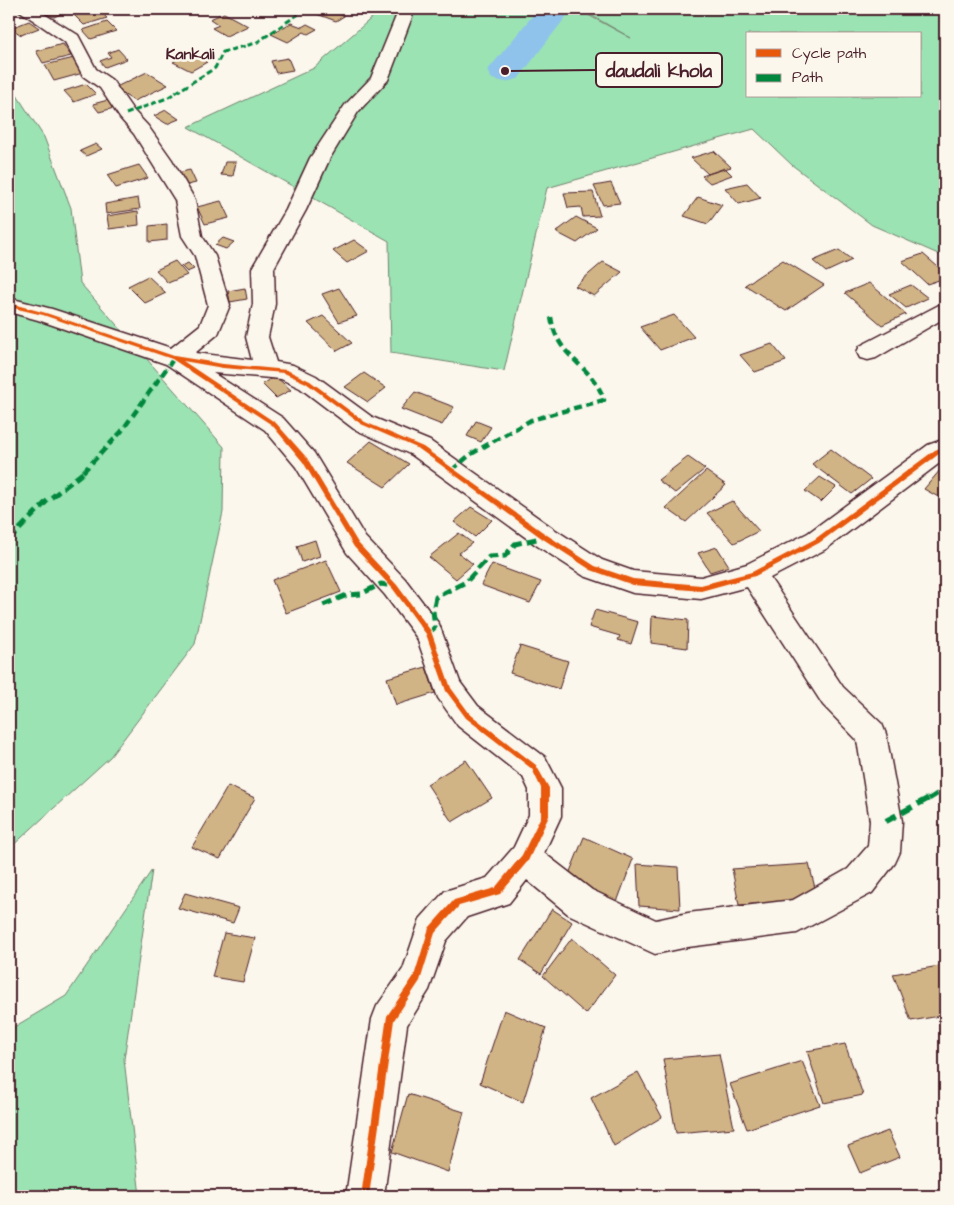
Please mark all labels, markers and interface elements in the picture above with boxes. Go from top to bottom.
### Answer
legend [746,32,922,98]
district label: Kankali [166,43,215,65]
text: Cycle path [792,43,867,65]
callout: daudali khola [596,53,722,87]
text: daudali khola [605,58,713,85]
text: Path [792,67,823,88]

